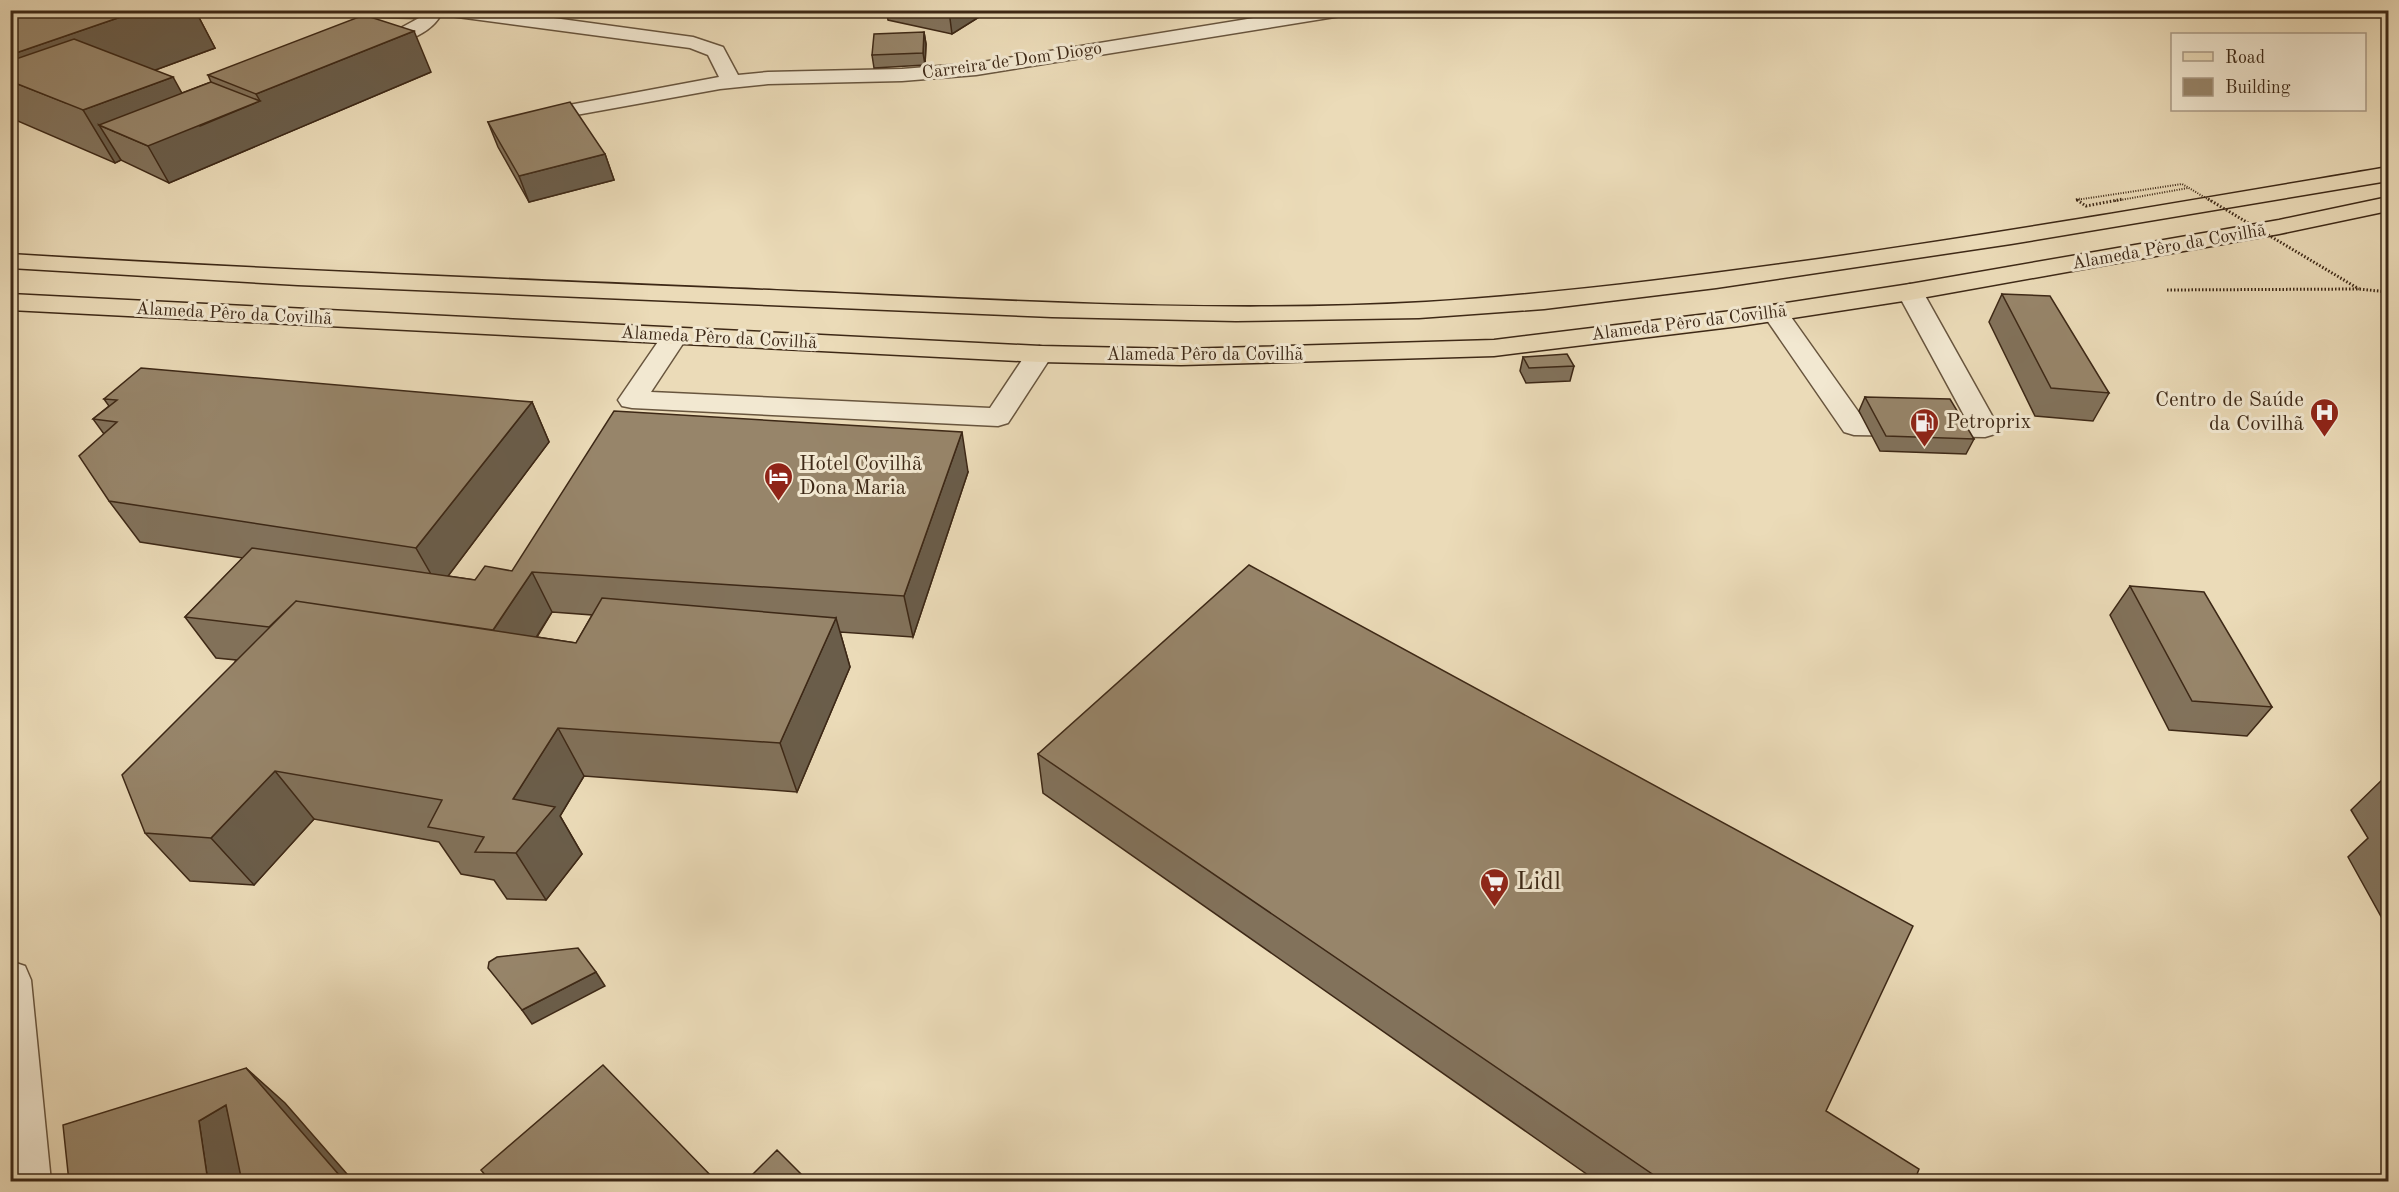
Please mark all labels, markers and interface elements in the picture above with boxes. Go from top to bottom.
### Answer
legend [2171,33,2366,111]
street label: Carreira de Dom Diogo [921,39,1103,83]
text: Road [2225,49,2265,67]
text: Building [2225,79,2291,97]
street label: Alameda Pêro da Covilhã [2071,221,2268,273]
street label: Alameda Pêro da Covilhã [135,300,333,328]
street label: Alameda Pêro da Covilhã [1590,302,1788,344]
street label: Alameda Pêro da Covilhã [620,324,818,352]
street label: Alameda Pêro da Covilhã [1107,346,1303,364]
place label: Centro de Saúde da Covilhã [2155,390,2304,435]
hospital icon: Centro de Saúde da Covilhã [2309,396,2341,438]
fuel station icon: Petroprix [1909,406,1941,448]
place label: Petroprix [1946,412,2031,433]
place label: Hotel Covilhã Dona Maria [799,454,922,499]
hotel icon: Hotel Covilhã Dona Maria [762,460,794,502]
supermarket icon: Lidl [1479,866,1511,908]
place label: Lidl [1516,869,1561,895]

